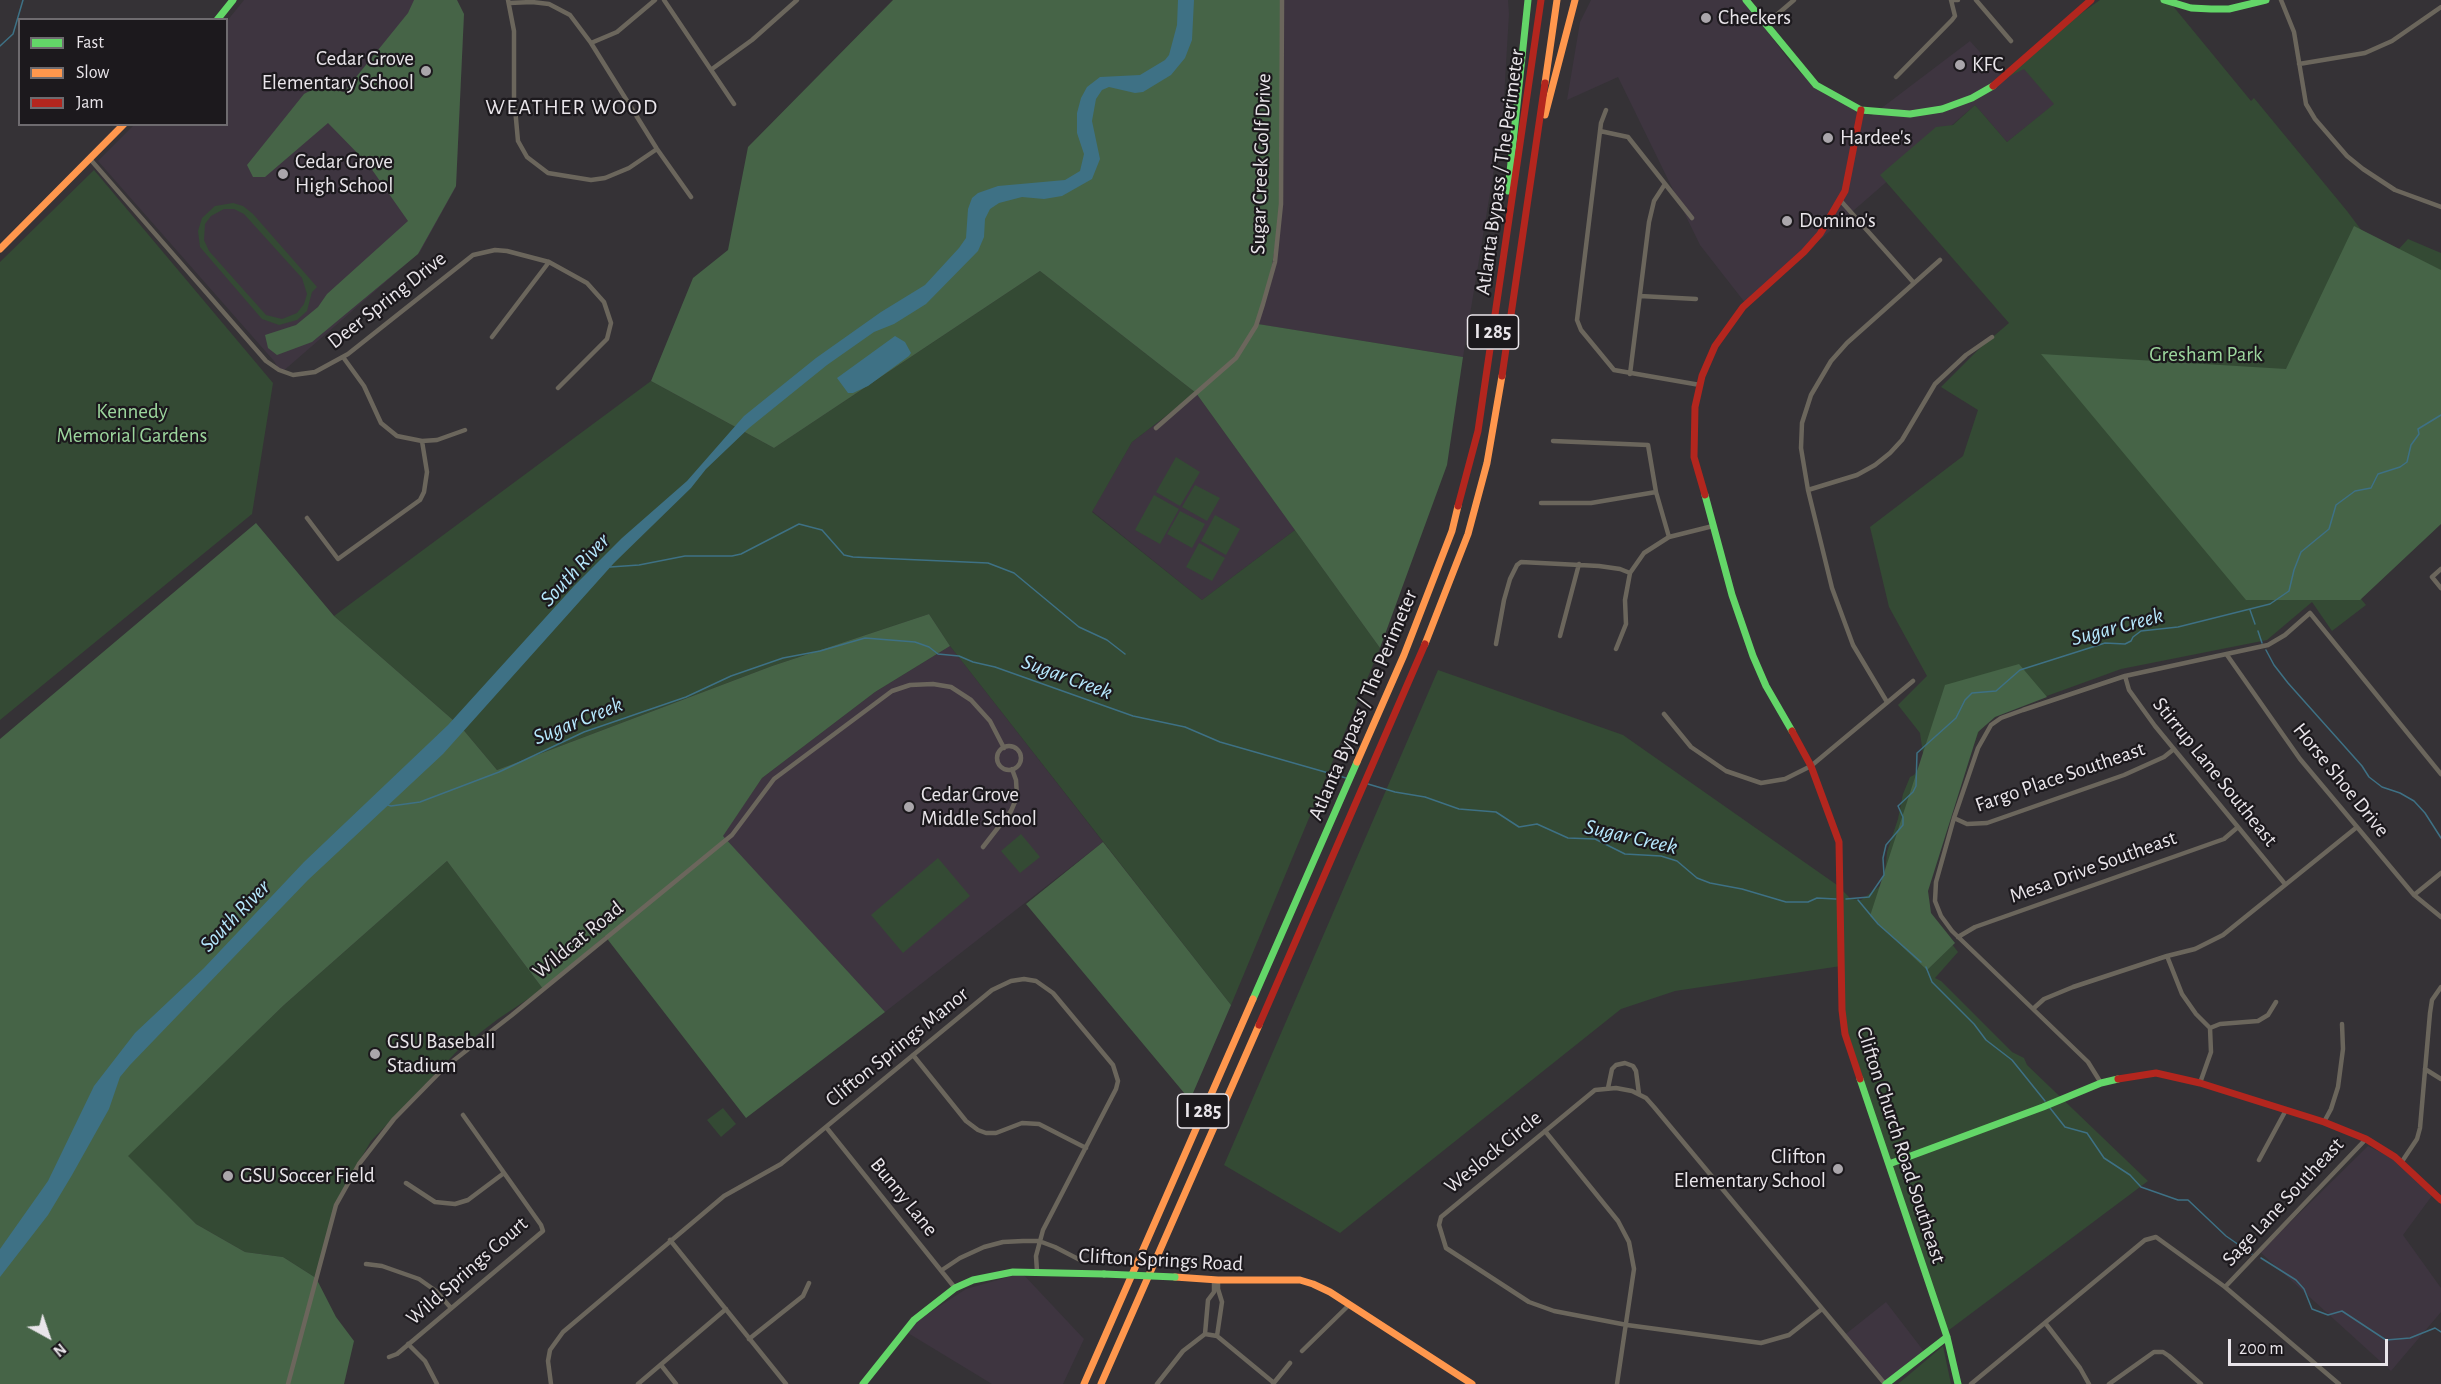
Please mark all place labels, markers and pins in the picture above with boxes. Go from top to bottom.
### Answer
place label: Checkers [1718,5,1791,31]
marker: Checkers [1699,11,1713,25]
place label: Cedar Grove Elementary School [262,46,414,96]
place label: KFC [1972,52,2003,78]
marker: KFC [1953,58,1967,72]
marker: Cedar Grove Elementary School [419,64,433,78]
place label: Hardee's [1840,125,1911,151]
marker: Hardee's [1821,131,1835,145]
place label: Cedar Grove High School [295,149,393,199]
marker: Cedar Grove High School [276,167,290,181]
place label: Domino's [1799,208,1876,234]
marker: Domino's [1780,214,1794,228]
place label: Cedar Grove Middle School [921,782,1037,832]
marker: Cedar Grove Middle School [902,800,916,814]
place label: GSU Baseball Stadium [387,1029,495,1079]
marker: GSU Baseball Stadium [368,1047,382,1061]
place label: Clifton Elementary School [1674,1144,1826,1194]
marker: Clifton Elementary School [1831,1162,1845,1176]
place label: GSU Soccer Field [240,1163,375,1189]
marker: GSU Soccer Field [221,1169,235,1183]

